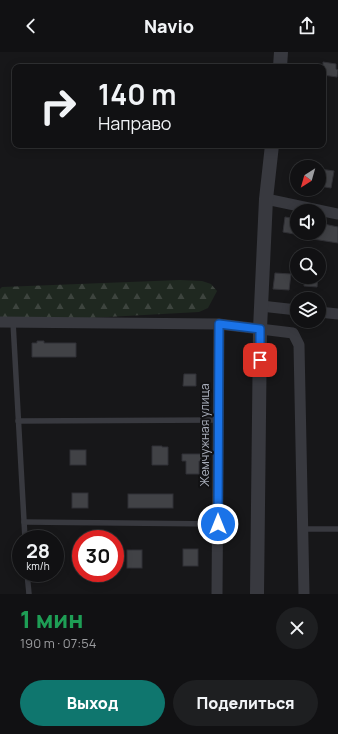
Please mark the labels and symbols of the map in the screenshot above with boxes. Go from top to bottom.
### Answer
north arrow [290,160,326,196]
pin [243,343,277,377]
street label: Жемчужная улица [196,383,213,487]
position arrow [197,503,239,545]
speed limit sign: 30 [72,530,124,582]

